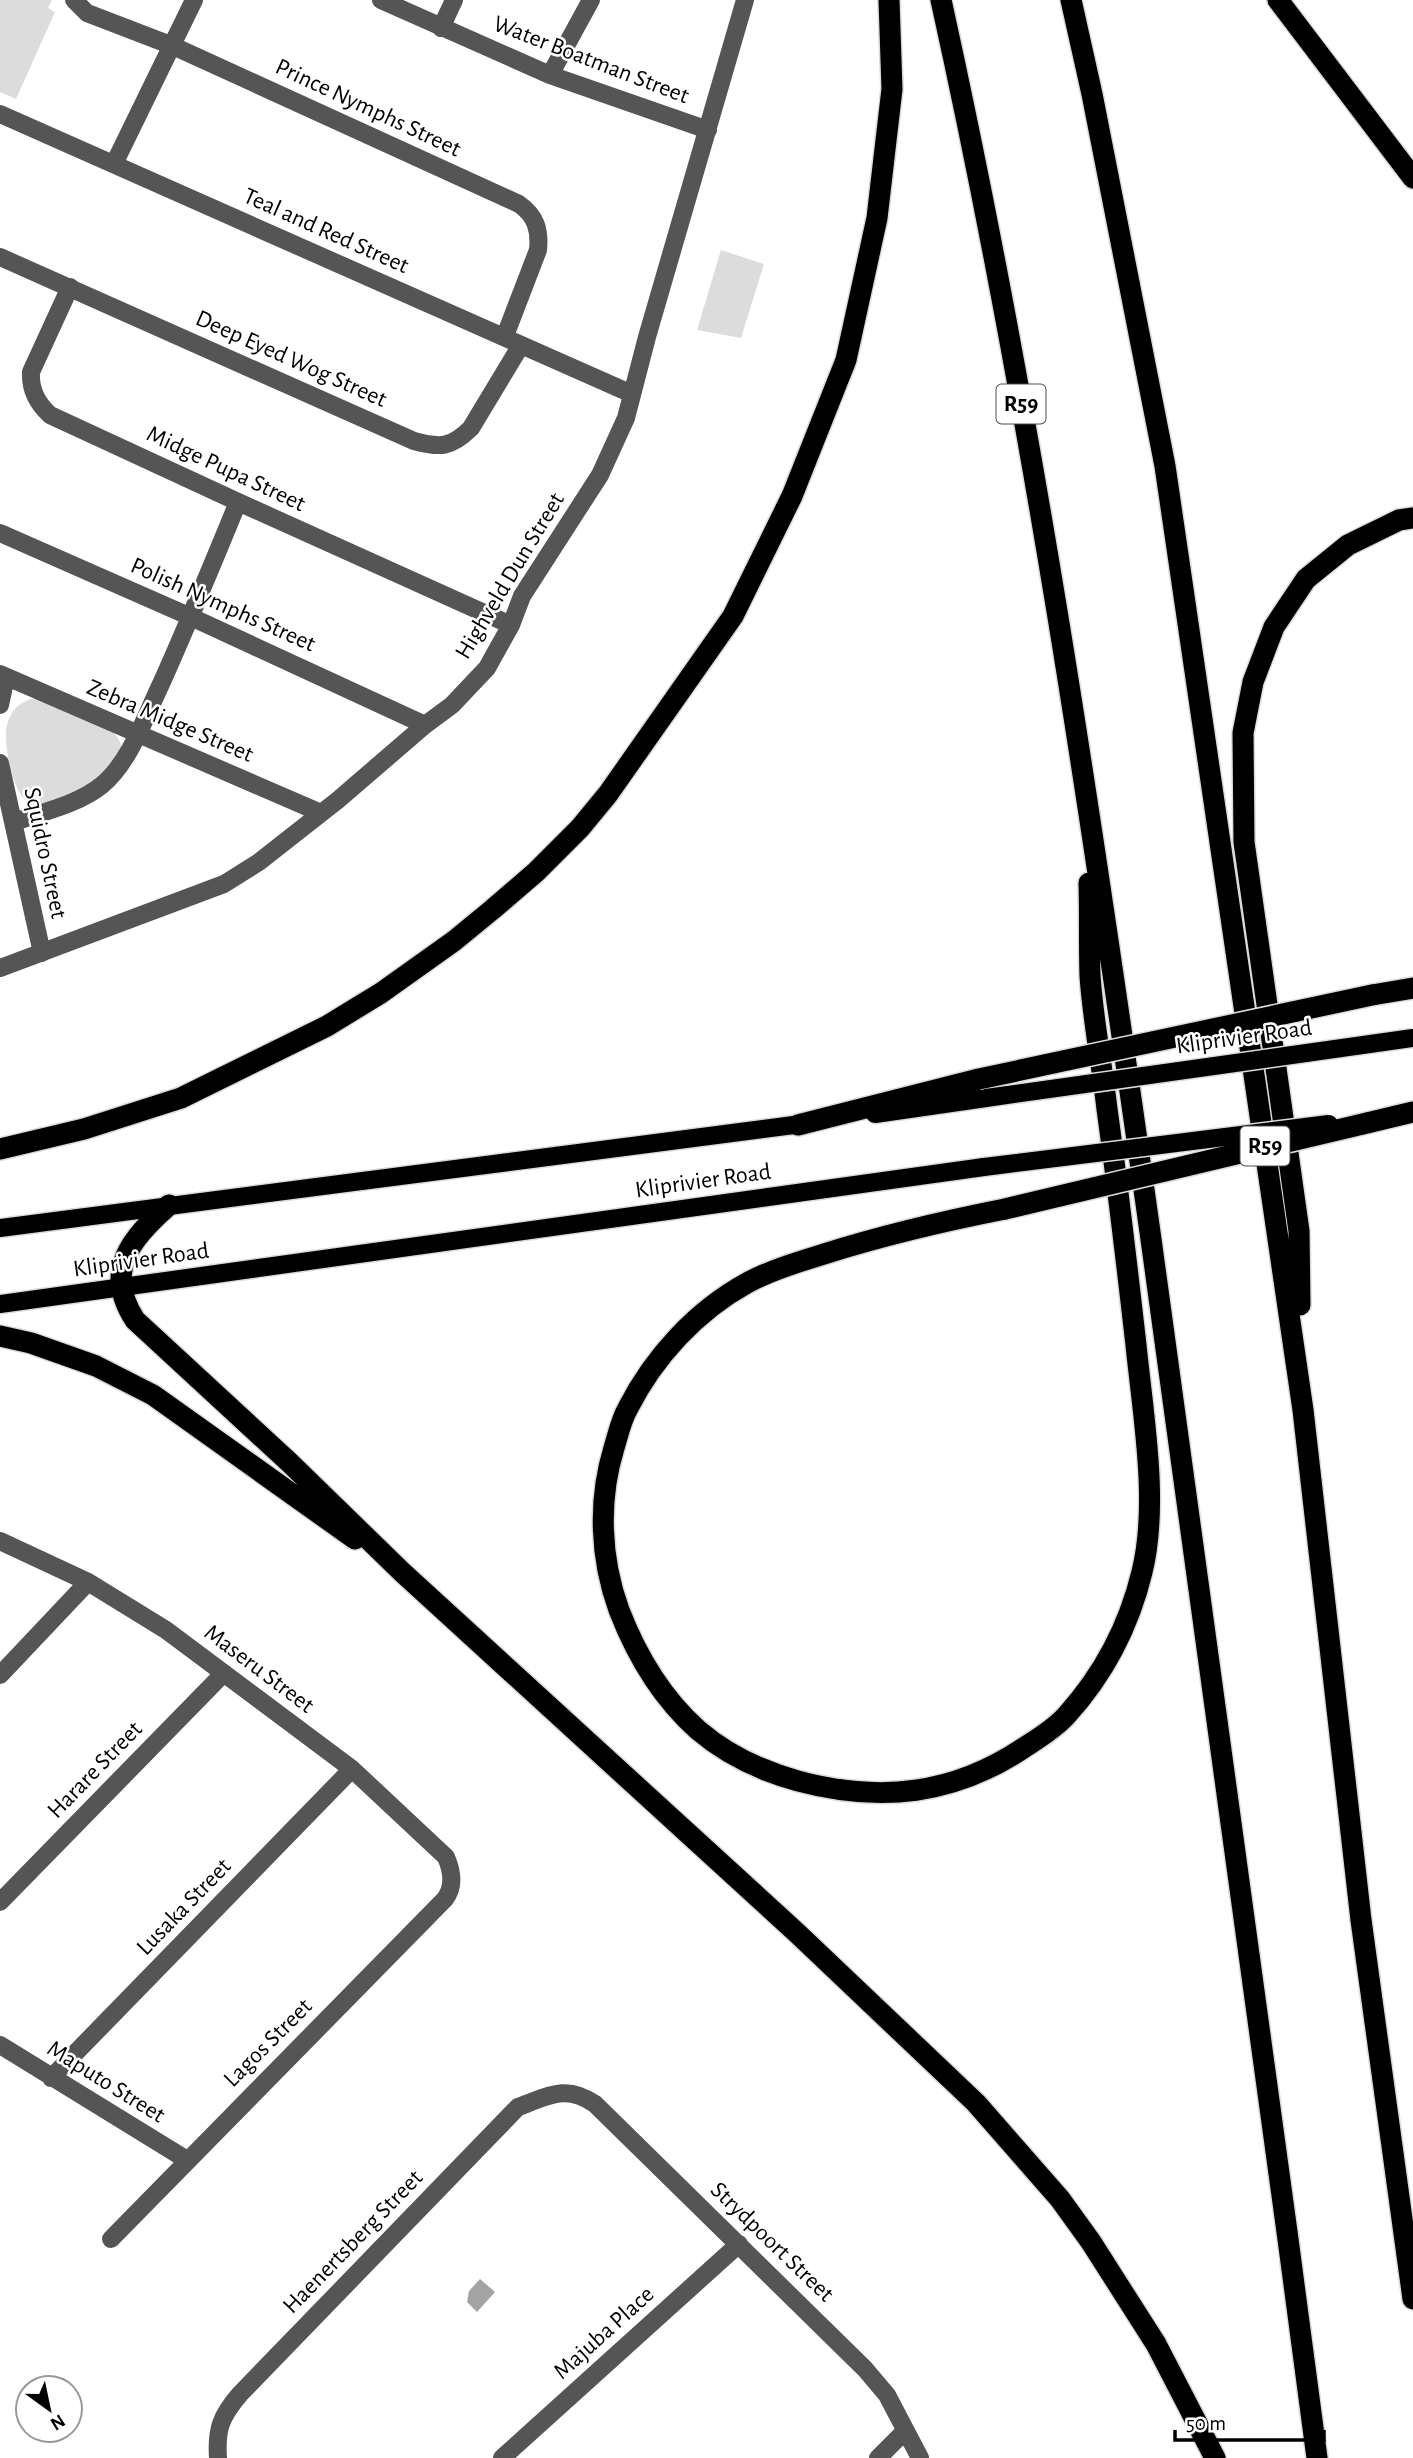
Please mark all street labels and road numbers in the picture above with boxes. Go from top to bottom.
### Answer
street label: Water Boatman Street [490,12,692,108]
street label: Prince Nymphs Street [272,55,465,162]
street label: Teal and Red Street [240,184,413,278]
street label: Deep Eyed Wog Street [192,306,390,412]
road number: R59 [996,384,1046,424]
street label: Midge Pupa Street [143,422,309,516]
street label: Highveld Dun Street [451,488,569,663]
street label: Polish Nymphs Street [127,553,319,657]
street label: Zebra Midge Street [83,675,257,767]
street label: Squidro Street [19,785,71,921]
street label: Kliprivier Road [1175,1016,1313,1058]
road number: R59 [1240,1126,1290,1166]
street label: Kliprivier Road [634,1160,772,1202]
street label: Kliprivier Road [72,1239,210,1281]
street label: Maseru Street [200,1620,318,1718]
street label: Harare Street [43,1717,147,1823]
street label: Lusaka Street [132,1854,236,1960]
street label: Lagos Street [219,1994,317,2092]
street label: Maputo Street [43,2036,169,2128]
street label: Haenertsberg Street [279,2165,428,2318]
street label: Strydpoort Street [706,2178,838,2307]
street label: Majuba Place [549,2282,659,2384]

